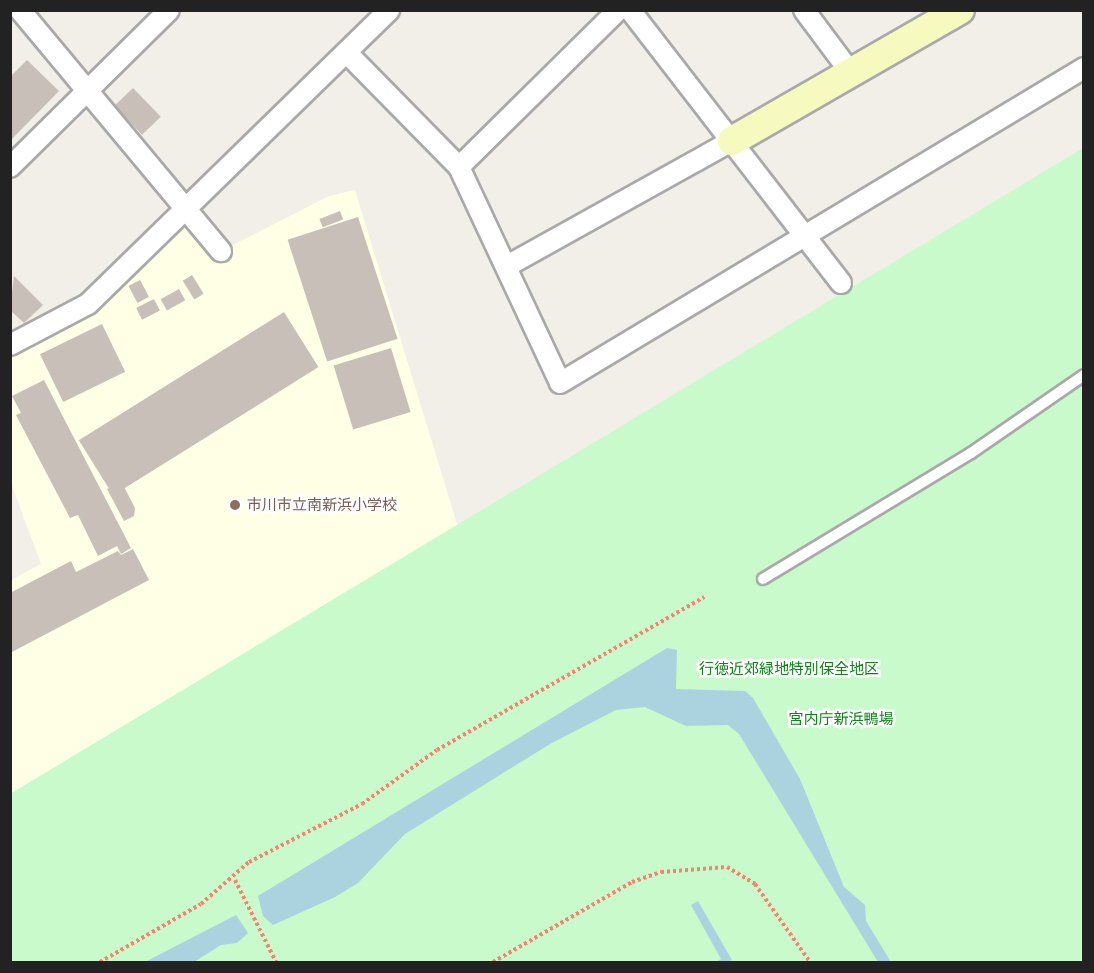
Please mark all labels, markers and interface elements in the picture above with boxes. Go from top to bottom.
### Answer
place label: 市川市立南新浜小学校 [247,496,397,514]
marker: 市川市立南新浜小学校 [228,498,242,512]
park label: 行徳近郊緑地特別保全地区 [699,660,879,678]
park label: 宮内庁新浜鴨場 [789,710,893,728]

